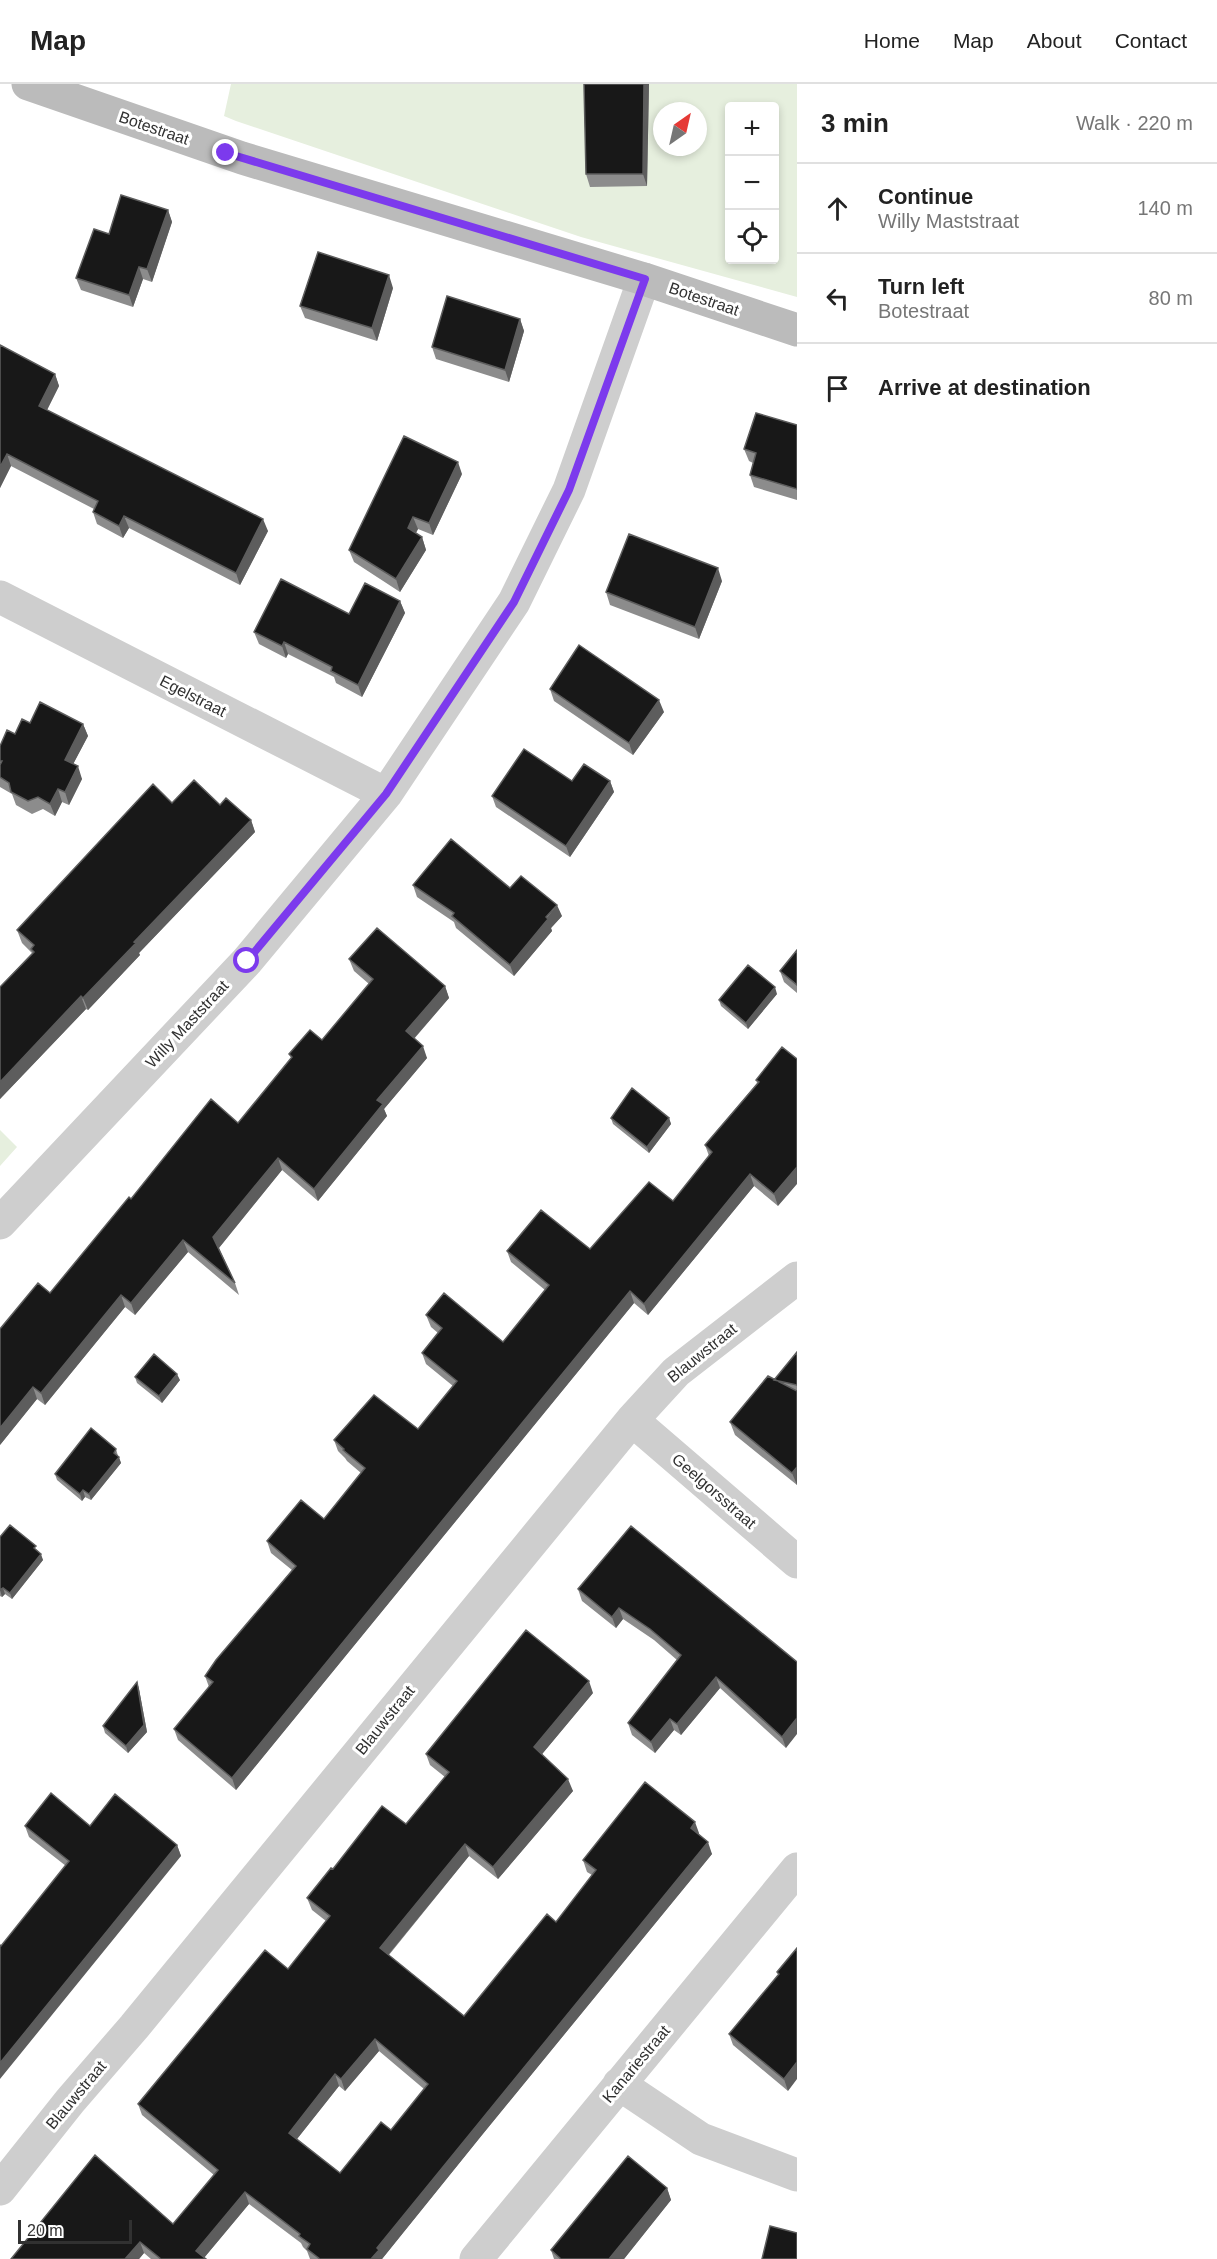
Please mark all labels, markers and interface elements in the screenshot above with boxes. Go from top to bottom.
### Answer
text: Map [30,25,86,56]
text: Home [864,29,920,52]
text: Map [953,29,994,52]
text: About [1027,29,1082,52]
text: Contact [1115,29,1187,52]
north arrow [653,102,707,156]
map controls [725,102,779,264]
button: + [725,102,779,156]
street label: Botestraat [117,108,192,148]
text: 3 min [821,108,889,138]
text: Walk · 220 m [1076,112,1193,134]
route end [212,139,238,165]
button: − [725,156,779,210]
text: Continue [878,184,973,209]
icon: ahead [821,192,854,225]
text: 140 m [1137,197,1193,219]
button: locate [725,210,779,264]
text: Willy Maststraat [878,210,1019,232]
text: Turn left [878,274,964,299]
street label: Botestraat [667,279,742,319]
icon: left [821,282,854,315]
text: 80 m [1149,287,1193,309]
text: Botestraat [878,300,969,322]
icon: arrive [821,372,854,405]
text: Arrive at destination [878,375,1091,400]
street label: Egelstraat [157,672,229,720]
route start [233,947,259,973]
street label: Willy Maststraat [142,977,232,1071]
street label: Blauwstraat [664,1320,740,1386]
street label: Geelgorsstraat [669,1450,760,1532]
street label: Blauwstraat [352,1682,418,1758]
street label: Kanariestraat [599,2022,673,2106]
street label: Blauwstraat [43,2057,110,2132]
scale bar [18,2217,132,2244]
text: 20 m [27,2222,63,2239]

